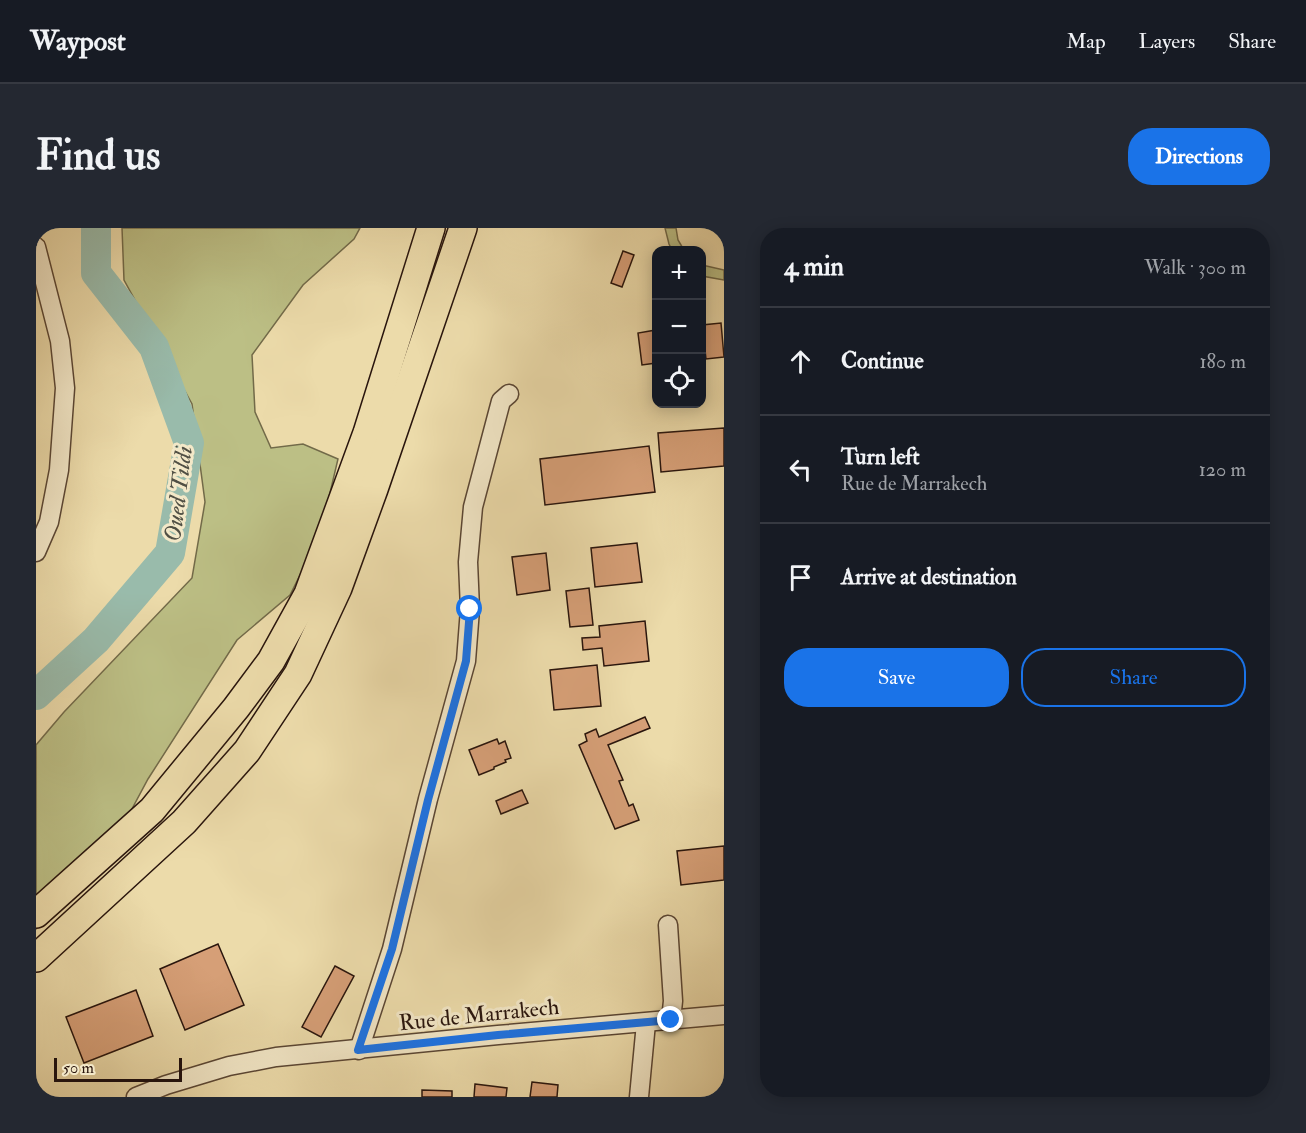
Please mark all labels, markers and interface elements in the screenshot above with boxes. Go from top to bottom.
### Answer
text: Waypost [30,24,126,59]
text: Map [1066,28,1106,55]
text: Layers [1139,28,1195,55]
text: Share [1228,28,1276,55]
button: Directions [1128,128,1270,185]
text: Find us [36,130,160,182]
map controls [652,246,706,408]
button: + [652,246,706,300]
text: 4 min [784,251,844,283]
text: Walk · 300 m [1144,255,1246,280]
button: − [652,300,706,354]
icon: ahead [784,345,817,378]
text: Continue [841,347,924,375]
text: 180 m [1199,349,1246,374]
button: locate [652,354,706,408]
text: Turn left [841,443,920,471]
water label: Oued Tildi [157,444,200,544]
icon: left [784,453,817,486]
text: 120 m [1199,457,1246,482]
text: Rue de Marrakech [841,471,987,496]
icon: arrive [784,561,817,594]
text: Arrive at destination [841,563,1017,591]
route start [456,595,482,621]
button: Save [784,648,1009,707]
button: Share [1021,648,1246,707]
street label: Rue de Marrakech [398,993,561,1037]
route end [657,1006,683,1032]
scale bar [54,1055,182,1082]
text: 50 m [63,1058,94,1078]

